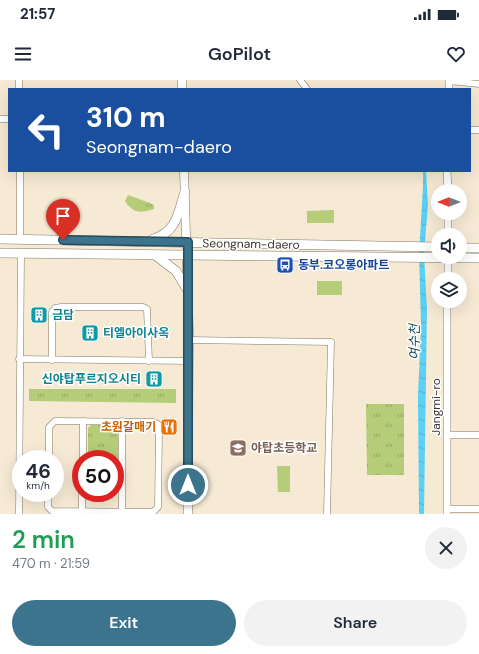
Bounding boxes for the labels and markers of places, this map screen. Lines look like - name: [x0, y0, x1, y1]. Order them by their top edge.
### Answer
- pin: [46, 199, 80, 240]
- bus stop icon: 동부.코오롱아파트: [275, 255, 295, 275]
- place label: 동부.코오롱아파트: [298, 257, 389, 273]
- building icon: 금담: [29, 305, 49, 325]
- place label: 금담: [52, 307, 74, 323]
- building icon: 티엘아이사옥: [80, 323, 100, 343]
- place label: 티엘아이사옥: [103, 325, 169, 341]
- building icon: 신야탑푸르지오시티: [144, 369, 164, 389]
- place label: 신야탑푸르지오시티: [42, 371, 141, 387]
- restaurant icon: 초원갈매기: [159, 417, 179, 437]
- place label: 초원갈매기: [101, 419, 156, 435]
- school or university icon: 야탑초등학교: [228, 438, 248, 458]
- place label: 야탑초등학교: [251, 440, 317, 456]

